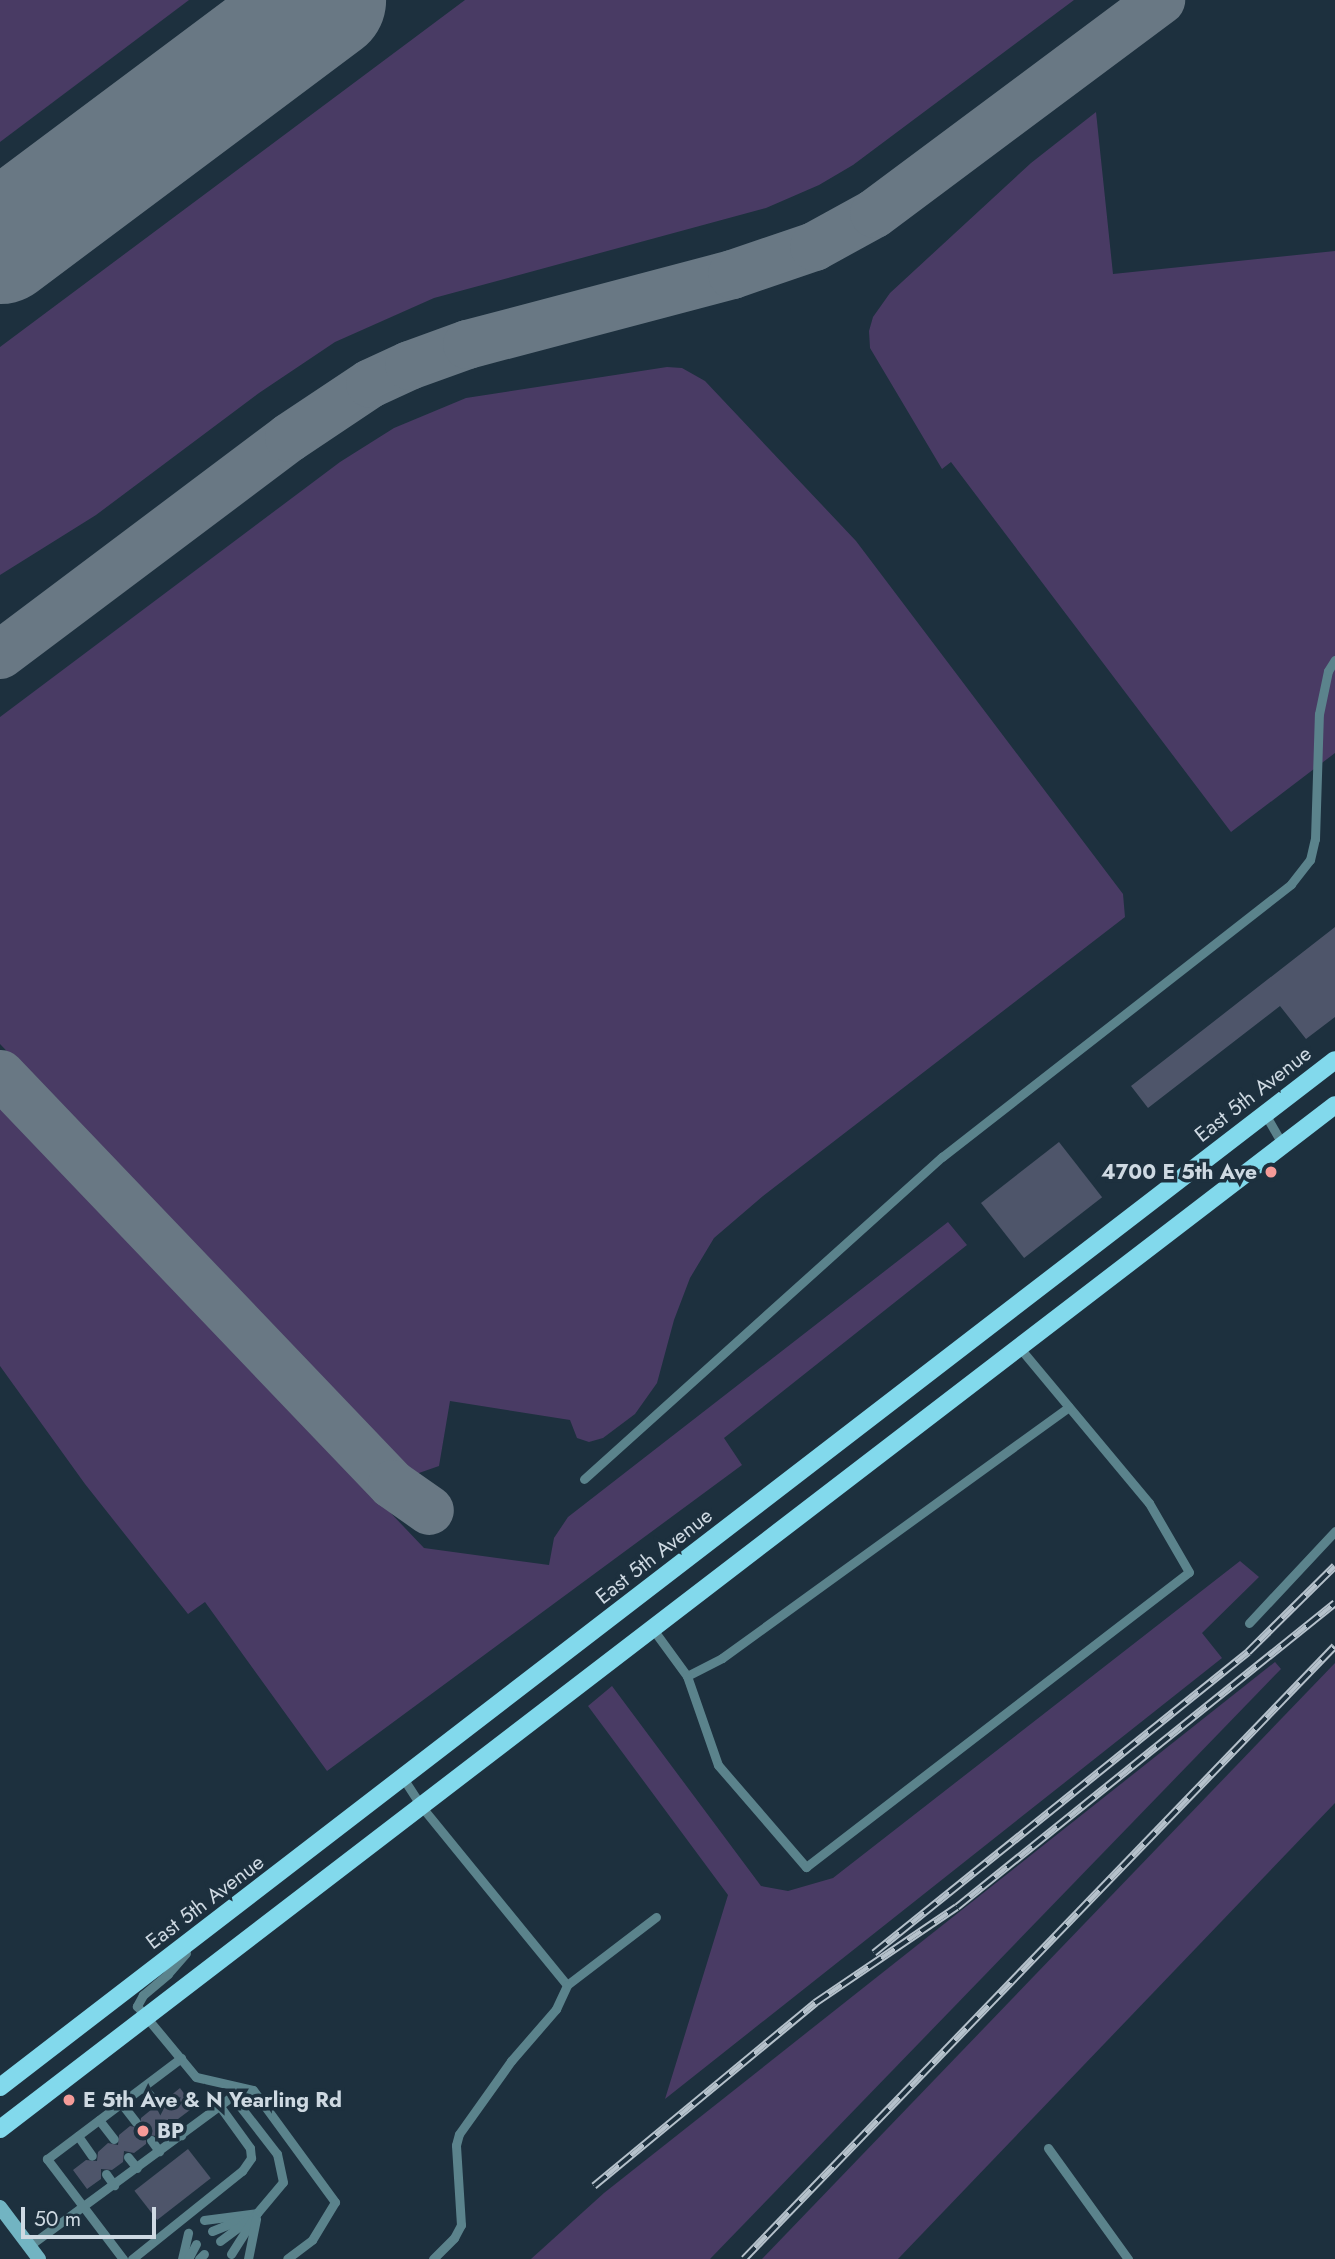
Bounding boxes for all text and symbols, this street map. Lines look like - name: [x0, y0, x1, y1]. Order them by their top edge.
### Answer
- street label: East 5th Avenue: [1190, 1041, 1316, 1147]
- place label: 4700 E 5th Ave: [1101, 1159, 1257, 1185]
- marker: 4700 E 5th Ave: [1263, 1164, 1279, 1180]
- street label: East 5th Avenue: [591, 1503, 717, 1609]
- street label: East 5th Avenue: [141, 1849, 269, 1955]
- place label: E 5th Ave & N Yearling Rd: [83, 2087, 342, 2113]
- marker: E 5th Ave & N Yearling Rd: [61, 2092, 77, 2108]
- place label: BP: [157, 2118, 184, 2144]
- marker: BP: [135, 2123, 151, 2139]
- scale bar: [24, 2192, 159, 2236]
- text: 50 m: [34, 2204, 81, 2234]

